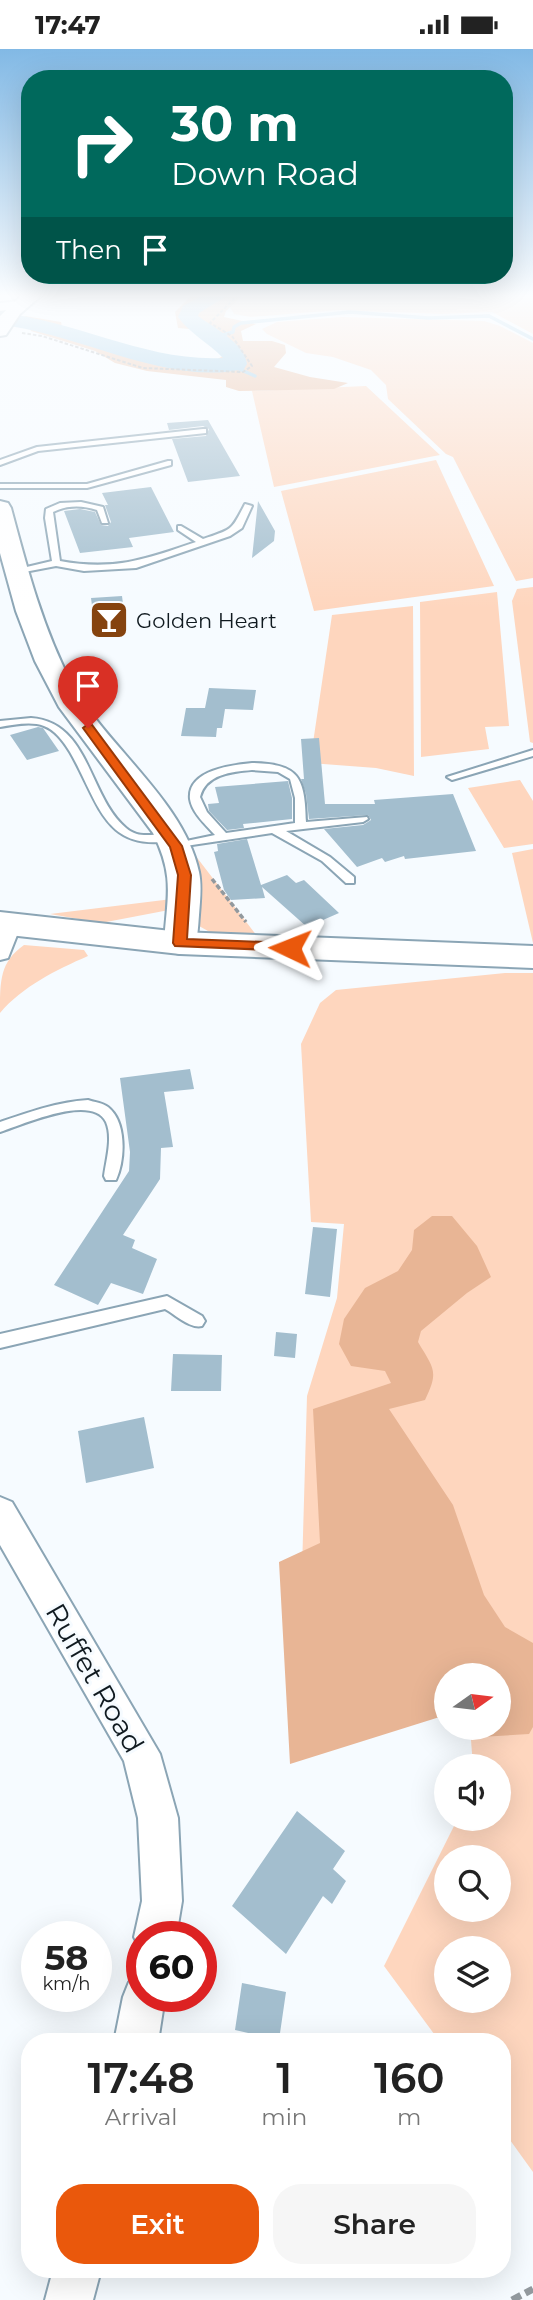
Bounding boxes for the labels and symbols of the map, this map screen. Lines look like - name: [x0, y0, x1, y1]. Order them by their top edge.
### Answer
- bar icon: Golden Heart: [88, 599, 130, 641]
- place label: Golden Heart: [136, 608, 277, 633]
- pin: [58, 656, 118, 728]
- position arrow: [253, 911, 327, 985]
- street label: Ruffet Road: [39, 1597, 151, 1759]
- north arrow: [434, 1663, 511, 1739]
- speed limit sign: 60: [126, 1921, 217, 2012]

